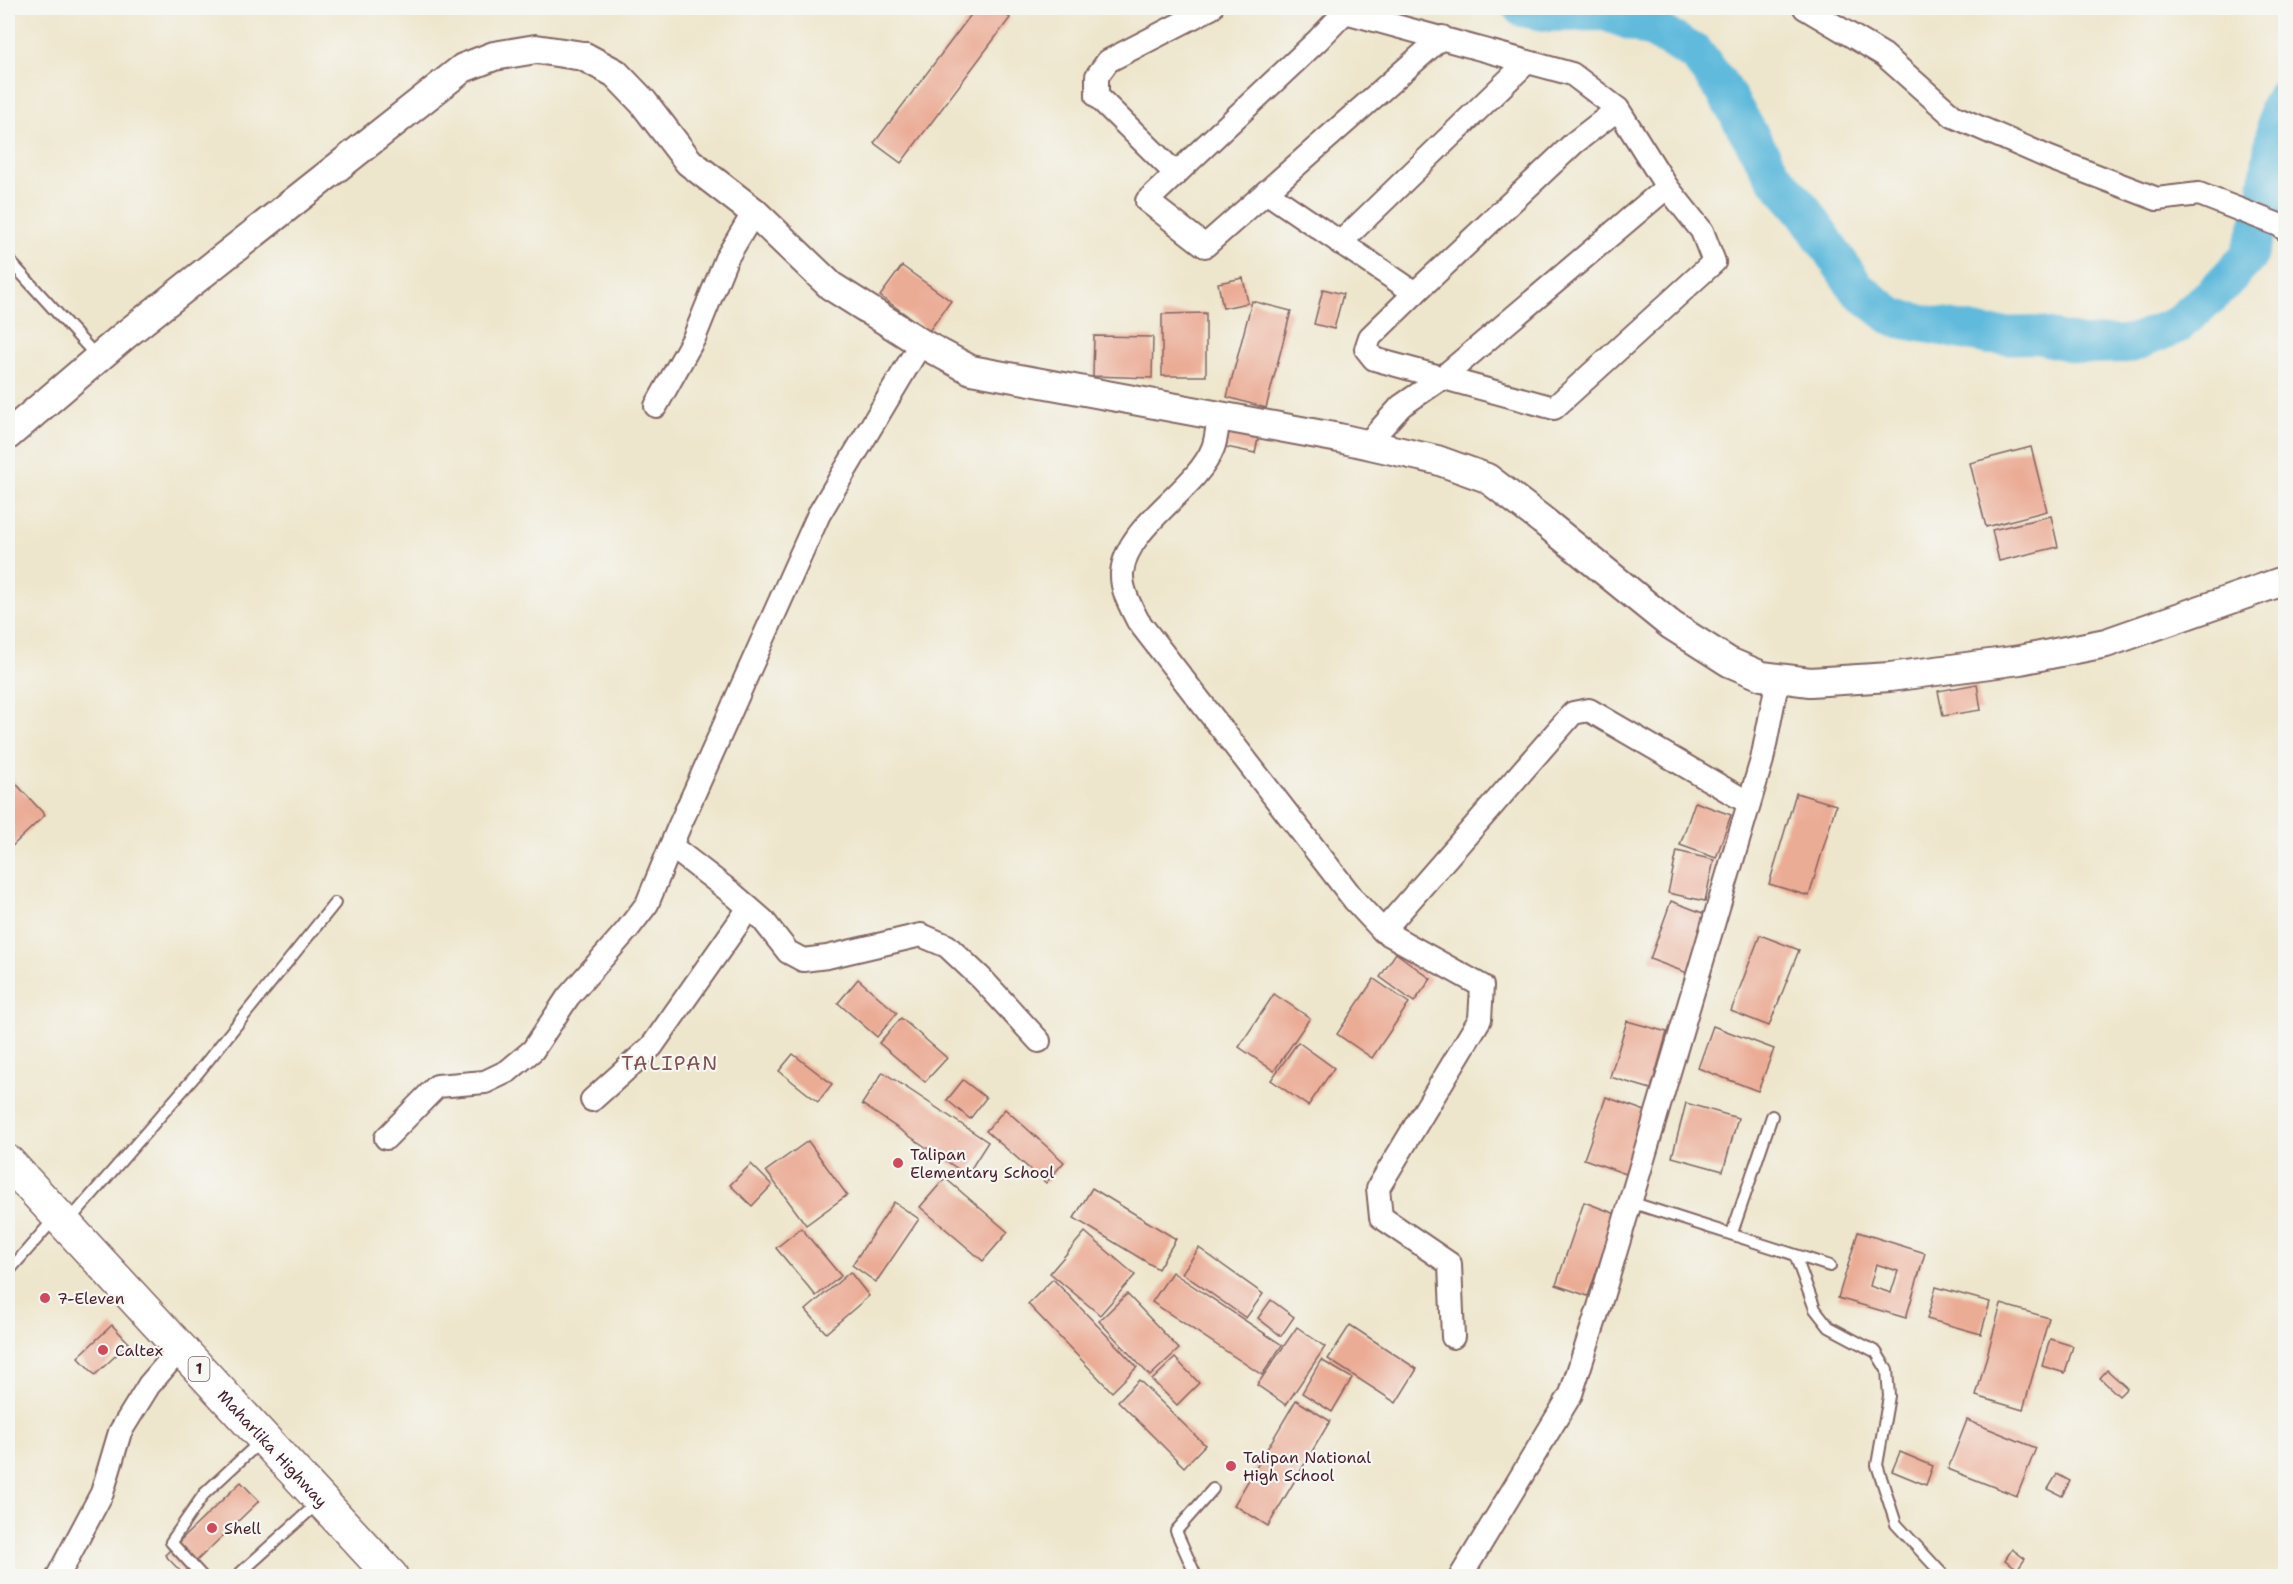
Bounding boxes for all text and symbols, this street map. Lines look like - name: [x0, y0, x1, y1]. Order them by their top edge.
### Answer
- district label: TALIPAN: [621, 1050, 719, 1076]
- place label: Talipan Elementary School: [910, 1144, 1054, 1183]
- marker: Talipan Elementary School: [891, 1156, 905, 1170]
- place label: 7-Eleven: [57, 1288, 125, 1309]
- marker: 7-Eleven: [38, 1291, 52, 1305]
- place label: Caltex: [115, 1340, 163, 1361]
- marker: Caltex: [96, 1343, 110, 1357]
- road number: 1: [188, 1357, 210, 1381]
- street label: Maharlika Highway: [213, 1385, 332, 1512]
- place label: Talipan National High School: [1243, 1447, 1371, 1486]
- marker: Talipan National High School: [1224, 1459, 1238, 1473]
- place label: Shell: [224, 1518, 261, 1539]
- marker: Shell: [205, 1521, 219, 1535]

